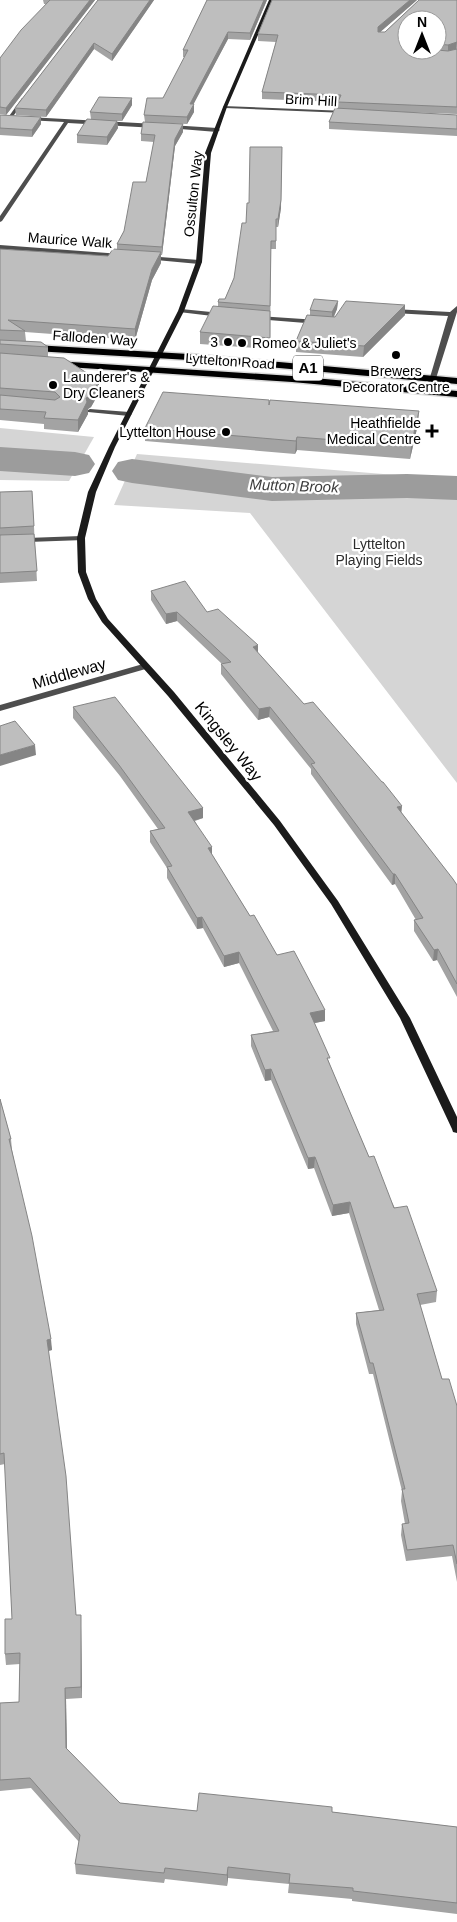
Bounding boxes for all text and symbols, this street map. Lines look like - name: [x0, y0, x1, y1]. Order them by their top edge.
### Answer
- north arrow: [397, 10, 447, 60]
- text: N: [417, 14, 427, 30]
- street label: Brim Hill: [285, 91, 337, 109]
- street label: Ossulton Way: [181, 150, 205, 238]
- street label: Maurice Walk: [27, 229, 114, 251]
- street label: Falloden Way: [52, 327, 138, 349]
- place label: 3: [210, 334, 218, 350]
- place label: Romeo & Juliet's: [252, 335, 357, 351]
- marker: 3: [222, 336, 234, 348]
- marker: Romeo & Juliet's: [236, 337, 248, 349]
- marker: Brewers Decorator Centre: [390, 349, 402, 361]
- street label: Lyttelton Road: [185, 350, 275, 372]
- road number: A1: [293, 356, 323, 380]
- place label: Brewers Decorator Centre: [342, 363, 450, 395]
- place label: Launderer's & Dry Cleaners: [63, 369, 150, 401]
- marker: Launderer's & Dry Cleaners: [47, 379, 59, 391]
- place label: Heathfielde Medical Centre: [327, 415, 421, 447]
- place label: Lyttelton House: [119, 424, 216, 440]
- marker: Heathfielde Medical Centre: [425, 424, 439, 438]
- marker: Lyttelton House: [220, 426, 232, 438]
- water label: Mutton Brook: [249, 475, 340, 496]
- park label: Lyttelton Playing Fields: [335, 536, 423, 568]
- street label: Middleway: [30, 655, 108, 692]
- street label: Kingsley Way: [192, 699, 266, 784]

